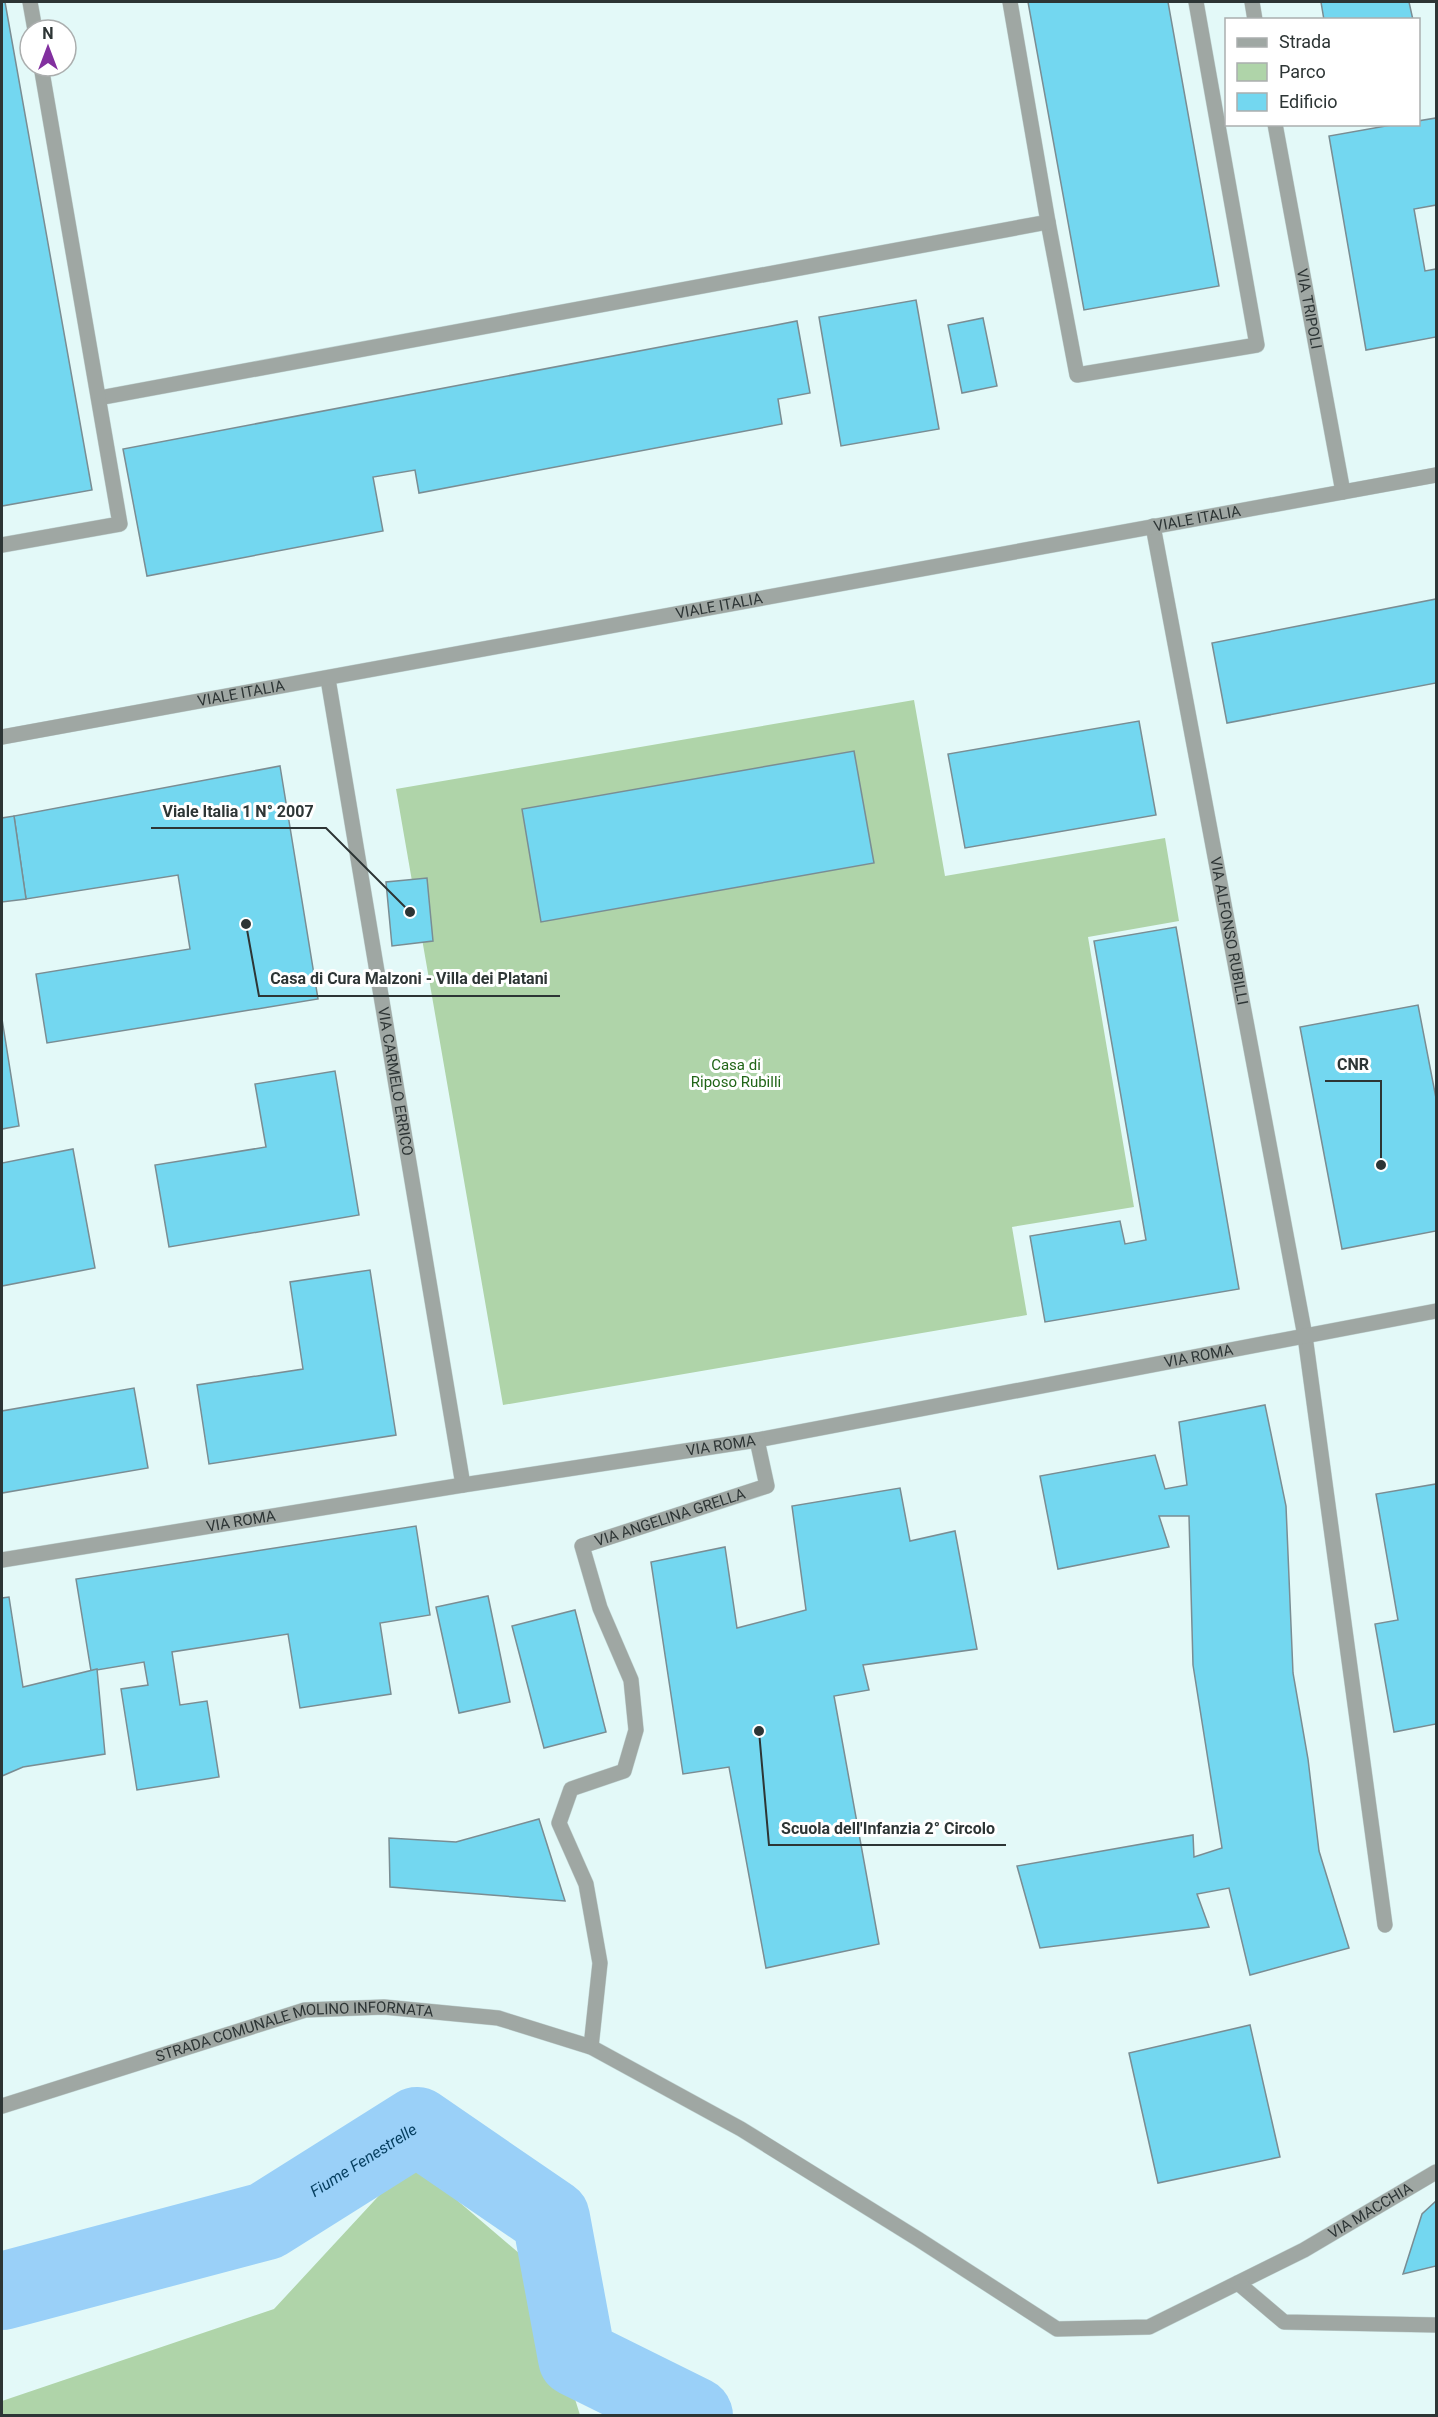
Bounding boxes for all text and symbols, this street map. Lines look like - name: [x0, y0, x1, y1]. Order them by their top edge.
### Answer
- north arrow: [18, 18, 78, 78]
- legend: [1225, 18, 1420, 126]
- text: N: [42, 24, 54, 43]
- text: Strada: [1279, 31, 1331, 52]
- text: Parco: [1279, 61, 1326, 82]
- text: Edificio: [1279, 91, 1338, 112]
- street label: VIA TRIPOLI: [1293, 267, 1325, 350]
- street label: VIALE ITALIA: [1152, 502, 1242, 535]
- street label: VIALE ITALIA: [674, 589, 764, 623]
- street label: VIALE ITALIA: [196, 677, 286, 710]
- callout: Viale Italia 1 N° 2007: [151, 794, 326, 828]
- text: Viale Italia 1 N° 2007: [162, 802, 314, 821]
- street label: VIA ALFONSO RUBILLI: [1206, 855, 1252, 1006]
- callout: Casa di Cura Malzoni - Villa dei Platani: [259, 962, 560, 996]
- text: Casa di Cura Malzoni - Villa dei Platani: [270, 969, 548, 988]
- street label: VIA CARMELO ERRICO: [374, 1006, 417, 1157]
- callout: CNR: [1325, 1047, 1381, 1081]
- text: CNR: [1337, 1055, 1369, 1074]
- park label: Casa di Riposo Rubilli: [691, 1056, 781, 1091]
- street label: VIA ROMA: [1163, 1341, 1235, 1371]
- street label: VIA ROMA: [685, 1431, 757, 1460]
- street label: VIA ANGELINA GRELLA: [593, 1485, 748, 1550]
- street label: VIA ROMA: [205, 1507, 277, 1536]
- callout: Scuola dell'Infanzia 2° Circolo: [769, 1811, 1006, 1845]
- text: Scuola dell'Infanzia 2° Circolo: [781, 1819, 995, 1838]
- street label: STRADA COMUNALE MOLINO INFORNATA: [153, 1998, 434, 2066]
- water label: Fiume Fenestrelle: [307, 2120, 420, 2201]
- street label: VIA MACCHIA: [1325, 2179, 1416, 2243]

